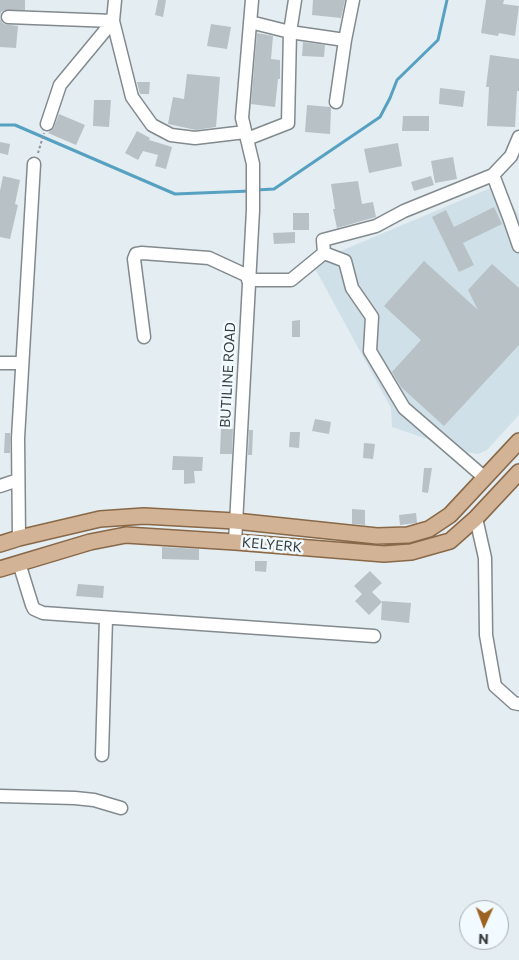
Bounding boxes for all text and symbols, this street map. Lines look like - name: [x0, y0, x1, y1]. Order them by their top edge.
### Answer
- street label: BUTILINE ROAD: [217, 322, 239, 428]
- street label: KELYERK: [241, 534, 303, 556]
- north arrow: [459, 900, 509, 950]
- text: N: [478, 931, 489, 948]

